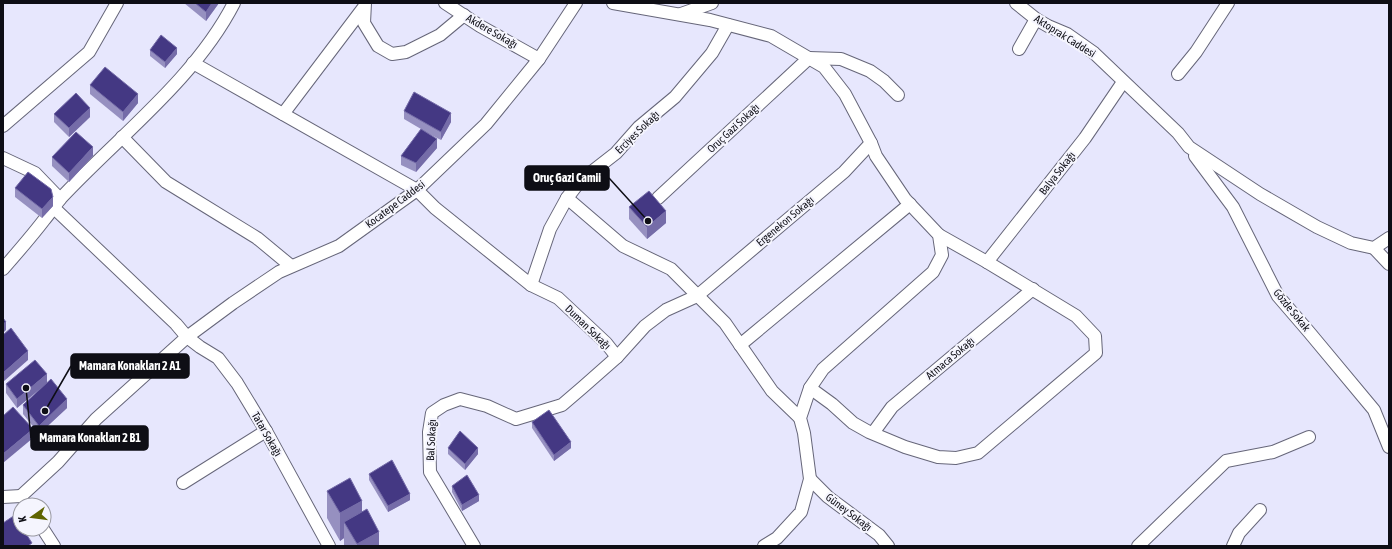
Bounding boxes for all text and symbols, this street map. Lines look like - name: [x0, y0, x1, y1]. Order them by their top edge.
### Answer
- street label: Akdere Sokağı: [464, 12, 520, 50]
- street label: Aktoprak Caddesi: [1032, 12, 1098, 60]
- street label: Oruç Gazi Sokağı: [705, 101, 761, 155]
- street label: Erciyes Sokağı: [613, 108, 661, 156]
- street label: Balya Sokağı: [1037, 149, 1077, 197]
- callout: Oruç Gazi Camii: [525, 166, 609, 190]
- text: Oruç Gazi Camii: [533, 171, 601, 185]
- street label: Kocatepe Caddesi: [363, 178, 427, 230]
- street label: Ergenekon Sokağı: [754, 194, 816, 248]
- street label: Gözde Sokak: [1271, 286, 1313, 334]
- street label: Duman Sokağı: [563, 302, 613, 352]
- street label: Atmaca Sokağı: [923, 334, 977, 382]
- callout: Mamara Konakları 2 A1: [71, 354, 189, 378]
- text: Mamara Konakları 2 A1: [79, 359, 181, 373]
- street label: Tatar Sokağı: [249, 410, 285, 458]
- street label: Bal Sokağı: [424, 419, 438, 461]
- callout: Mamara Konakları 2 B1: [31, 426, 148, 450]
- text: Mamara Konakları 2 B1: [39, 431, 141, 445]
- street label: Güney Sokağı: [824, 491, 874, 533]
- north arrow: [12, 497, 52, 537]
- text: K: [16, 515, 29, 523]

